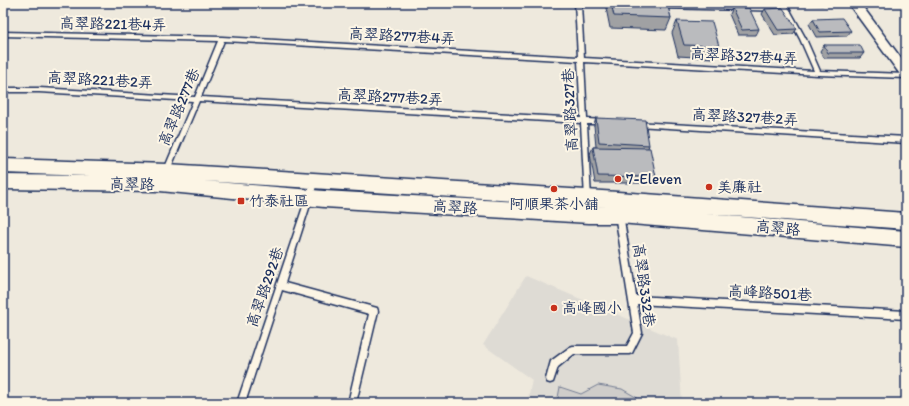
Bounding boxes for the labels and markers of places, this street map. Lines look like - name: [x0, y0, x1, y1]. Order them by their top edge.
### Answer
- place label: 7-Eleven: [626, 170, 682, 188]
- marker: 7-Eleven: [613, 174, 623, 184]
- place label: 美廉社: [717, 178, 762, 196]
- marker: 美廉社: [704, 182, 714, 192]
- marker: 阿順果茶小舖: [549, 184, 559, 194]
- place label: 竹泰社區: [249, 192, 309, 210]
- place label: 阿順果茶小舖: [509, 195, 599, 213]
- marker: 竹泰社區: [236, 196, 246, 206]
- place label: 高峰國小: [562, 299, 622, 317]
- marker: 高峰國小: [549, 303, 559, 313]

